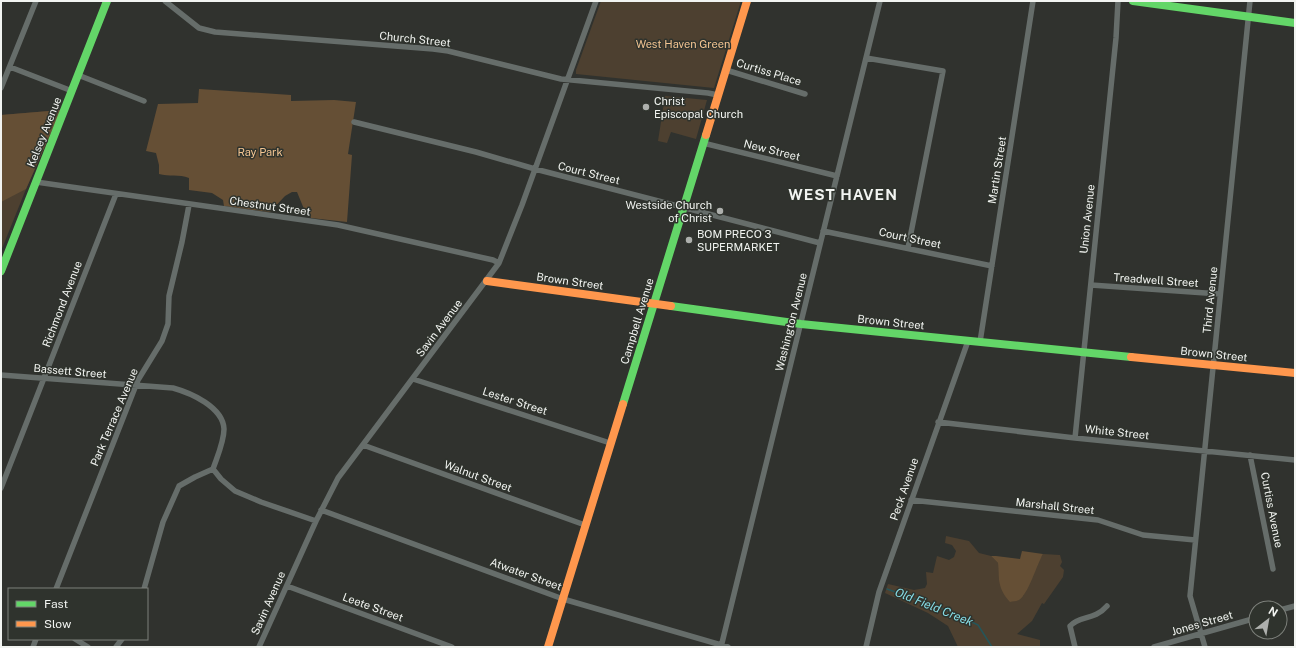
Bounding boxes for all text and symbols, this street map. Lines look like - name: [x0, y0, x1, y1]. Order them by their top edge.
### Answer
- street label: Church Street: [379, 29, 451, 49]
- park label: West Haven Green: [636, 38, 730, 50]
- street label: Curtiss Place: [735, 56, 803, 88]
- street label: Kelsey Avenue: [24, 95, 64, 169]
- place label: Christ Episcopal Church: [654, 95, 743, 120]
- marker: Christ Episcopal Church: [641, 102, 651, 112]
- street label: Martin Street: [986, 135, 1008, 205]
- street label: New Street: [743, 137, 801, 163]
- park label: Ray Park: [237, 146, 283, 158]
- street label: Court Street: [557, 160, 621, 186]
- street label: Union Avenue: [1077, 184, 1097, 254]
- district label: WEST HAVEN: [788, 186, 898, 203]
- street label: Chestnut Street: [229, 194, 311, 218]
- place label: Westside Church of Christ: [626, 199, 712, 224]
- marker: Westside Church of Christ: [715, 206, 725, 216]
- street label: Court Street: [878, 226, 942, 250]
- place label: BOM PRECO 3 SUPERMARKET: [697, 228, 780, 253]
- marker: BOM PRECO 3 SUPERMARKET: [684, 235, 694, 245]
- street label: Richmond Avenue: [40, 259, 84, 349]
- street label: Third Avenue: [1201, 266, 1219, 334]
- street label: Brown Street: [536, 270, 604, 292]
- street label: Washington Avenue: [773, 271, 809, 373]
- street label: Treadwell Street: [1113, 271, 1199, 289]
- street label: Campbell Avenue: [618, 276, 656, 366]
- street label: Savin Avenue: [414, 297, 464, 359]
- street label: Brown Street: [857, 313, 925, 331]
- street label: Brown Street: [1180, 345, 1248, 363]
- street label: Bassett Street: [33, 362, 107, 380]
- street label: Park Terrace Avenue: [88, 366, 140, 468]
- street label: Lester Street: [481, 385, 549, 417]
- street label: White Street: [1084, 423, 1150, 441]
- street label: Peck Avenue: [888, 456, 920, 522]
- street label: Walnut Street: [443, 458, 513, 494]
- street label: Curtiss Avenue: [1259, 471, 1285, 549]
- street label: Marshall Street: [1015, 496, 1095, 516]
- street label: Atwater Street: [489, 555, 563, 593]
- street label: Savin Avenue: [249, 569, 287, 637]
- water label: Old Field Creek: [893, 585, 976, 629]
- legend: [8, 588, 148, 640]
- street label: Leete Street: [341, 591, 405, 623]
- text: Fast: [44, 597, 69, 611]
- north arrow: [1248, 600, 1288, 640]
- text: N: [1266, 604, 1280, 619]
- street label: Jones Street: [1170, 608, 1234, 638]
- text: Slow: [44, 617, 72, 631]

